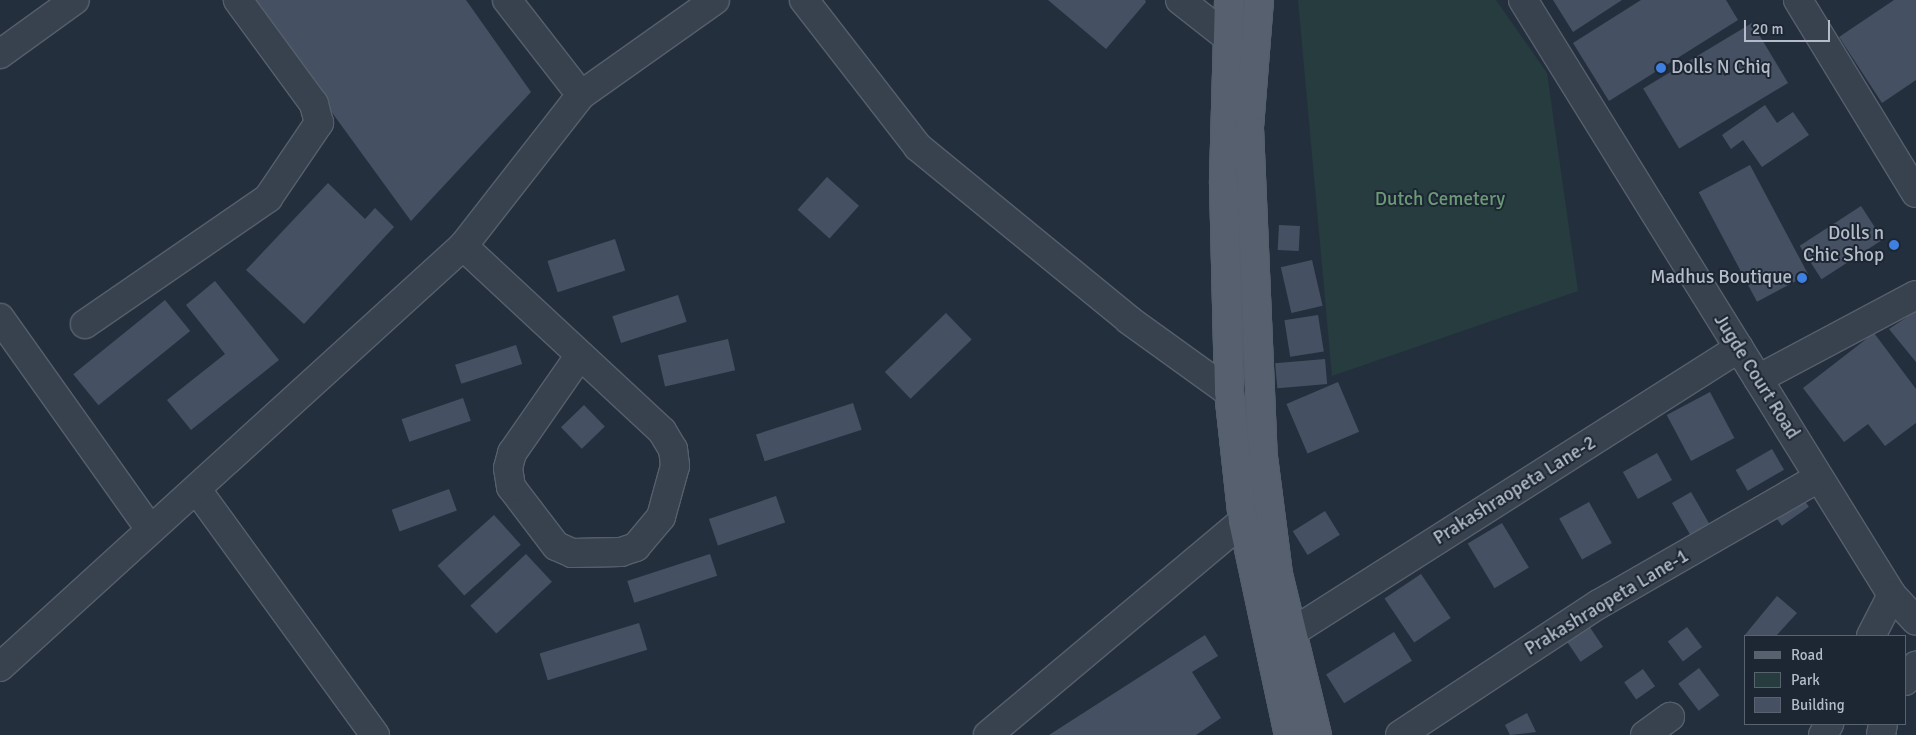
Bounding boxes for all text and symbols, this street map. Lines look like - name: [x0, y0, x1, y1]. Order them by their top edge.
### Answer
- scale bar: [1746, 10, 1832, 42]
- text: 20 m: [1752, 20, 1783, 38]
- place label: Dolls N Chiq: [1671, 57, 1771, 79]
- marker: Dolls N Chiq: [1655, 62, 1667, 74]
- park label: Dutch Cemetery: [1375, 189, 1505, 211]
- place label: Dolls n Chic Shop: [1803, 223, 1884, 267]
- marker: Dolls n Chic Shop: [1888, 239, 1900, 251]
- place label: Madhus Boutique: [1650, 267, 1792, 289]
- marker: Madhus Boutique: [1796, 272, 1808, 284]
- street label: Jugde Court Road: [1708, 310, 1804, 444]
- street label: Prakashraopeta Lane-2: [1430, 432, 1600, 550]
- street label: Prakashraopeta Lane-1: [1521, 545, 1693, 661]
- legend: [1744, 635, 1906, 725]
- text: Road: [1791, 646, 1823, 664]
- text: Park: [1791, 671, 1820, 689]
- text: Building: [1791, 696, 1845, 714]

